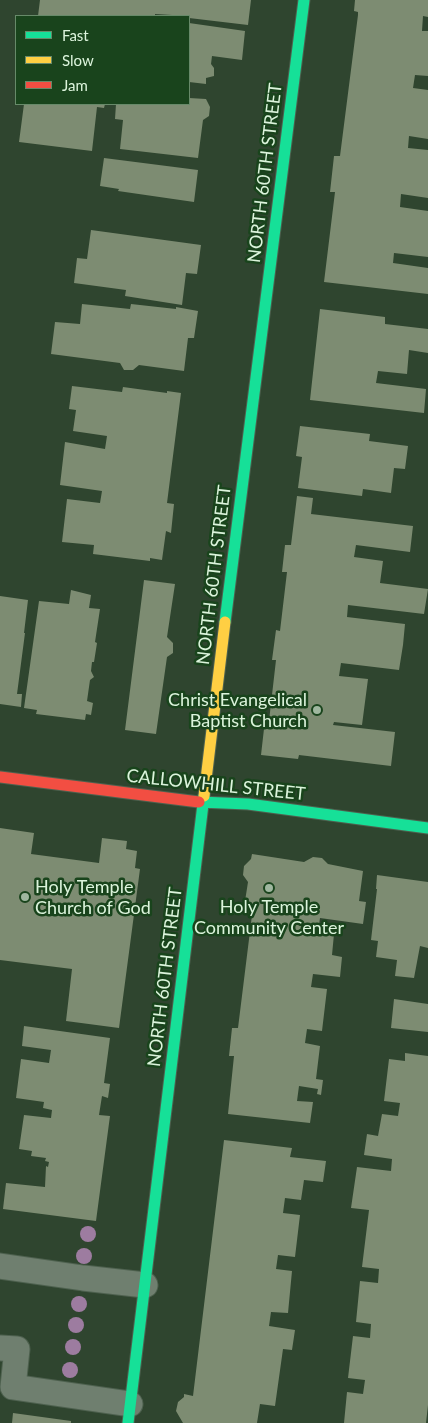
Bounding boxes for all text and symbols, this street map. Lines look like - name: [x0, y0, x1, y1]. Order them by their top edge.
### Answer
- legend: [15, 15, 190, 105]
- text: Fast: [62, 26, 89, 44]
- text: Slow: [62, 51, 94, 69]
- text: Jam: [62, 76, 88, 94]
- street label: NORTH 60TH STREET: [243, 82, 287, 264]
- street label: NORTH 60TH STREET: [192, 484, 236, 666]
- place label: Christ Evangelical Baptist Church: [168, 689, 307, 732]
- marker: Christ Evangelical Baptist Church: [311, 704, 323, 716]
- street label: CALLOWHILL STREET: [125, 765, 307, 805]
- place label: Holy Temple Church of God: [35, 876, 151, 919]
- marker: Holy Temple Community Center: [263, 882, 275, 894]
- street label: NORTH 60TH STREET: [143, 886, 187, 1068]
- marker: Holy Temple Church of God: [19, 891, 31, 903]
- place label: Holy Temple Community Center: [194, 896, 344, 939]

